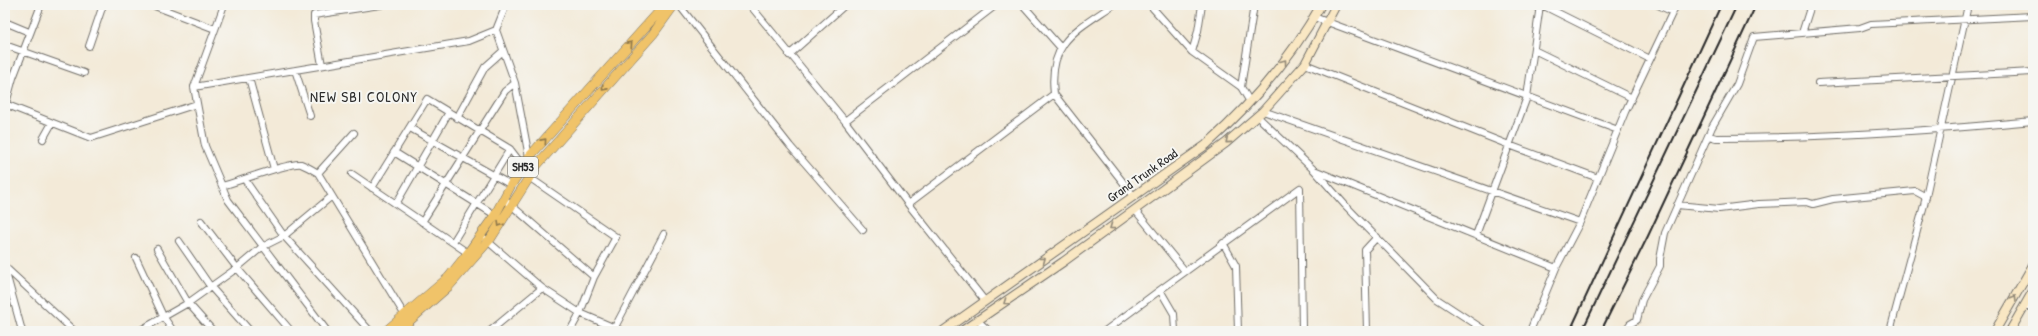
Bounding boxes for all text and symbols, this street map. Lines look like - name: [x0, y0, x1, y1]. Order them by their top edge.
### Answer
- one-way arrow: [626, 41, 633, 49]
- one-way arrow: [1279, 59, 1286, 66]
- one-way arrow: [602, 83, 609, 91]
- district label: NEW SBI COLONY: [310, 86, 418, 107]
- one-way arrow: [1226, 137, 1233, 144]
- one-way arrow: [539, 138, 546, 146]
- street label: Grand Trunk Road: [1103, 144, 1181, 206]
- road number: SH53: [508, 157, 538, 177]
- one-way arrow: [497, 220, 504, 227]
- one-way arrow: [1110, 222, 1117, 229]
- one-way arrow: [1039, 257, 1046, 265]
- one-way arrow: [2010, 295, 2017, 302]
- one-way arrow: [1003, 297, 1010, 305]

